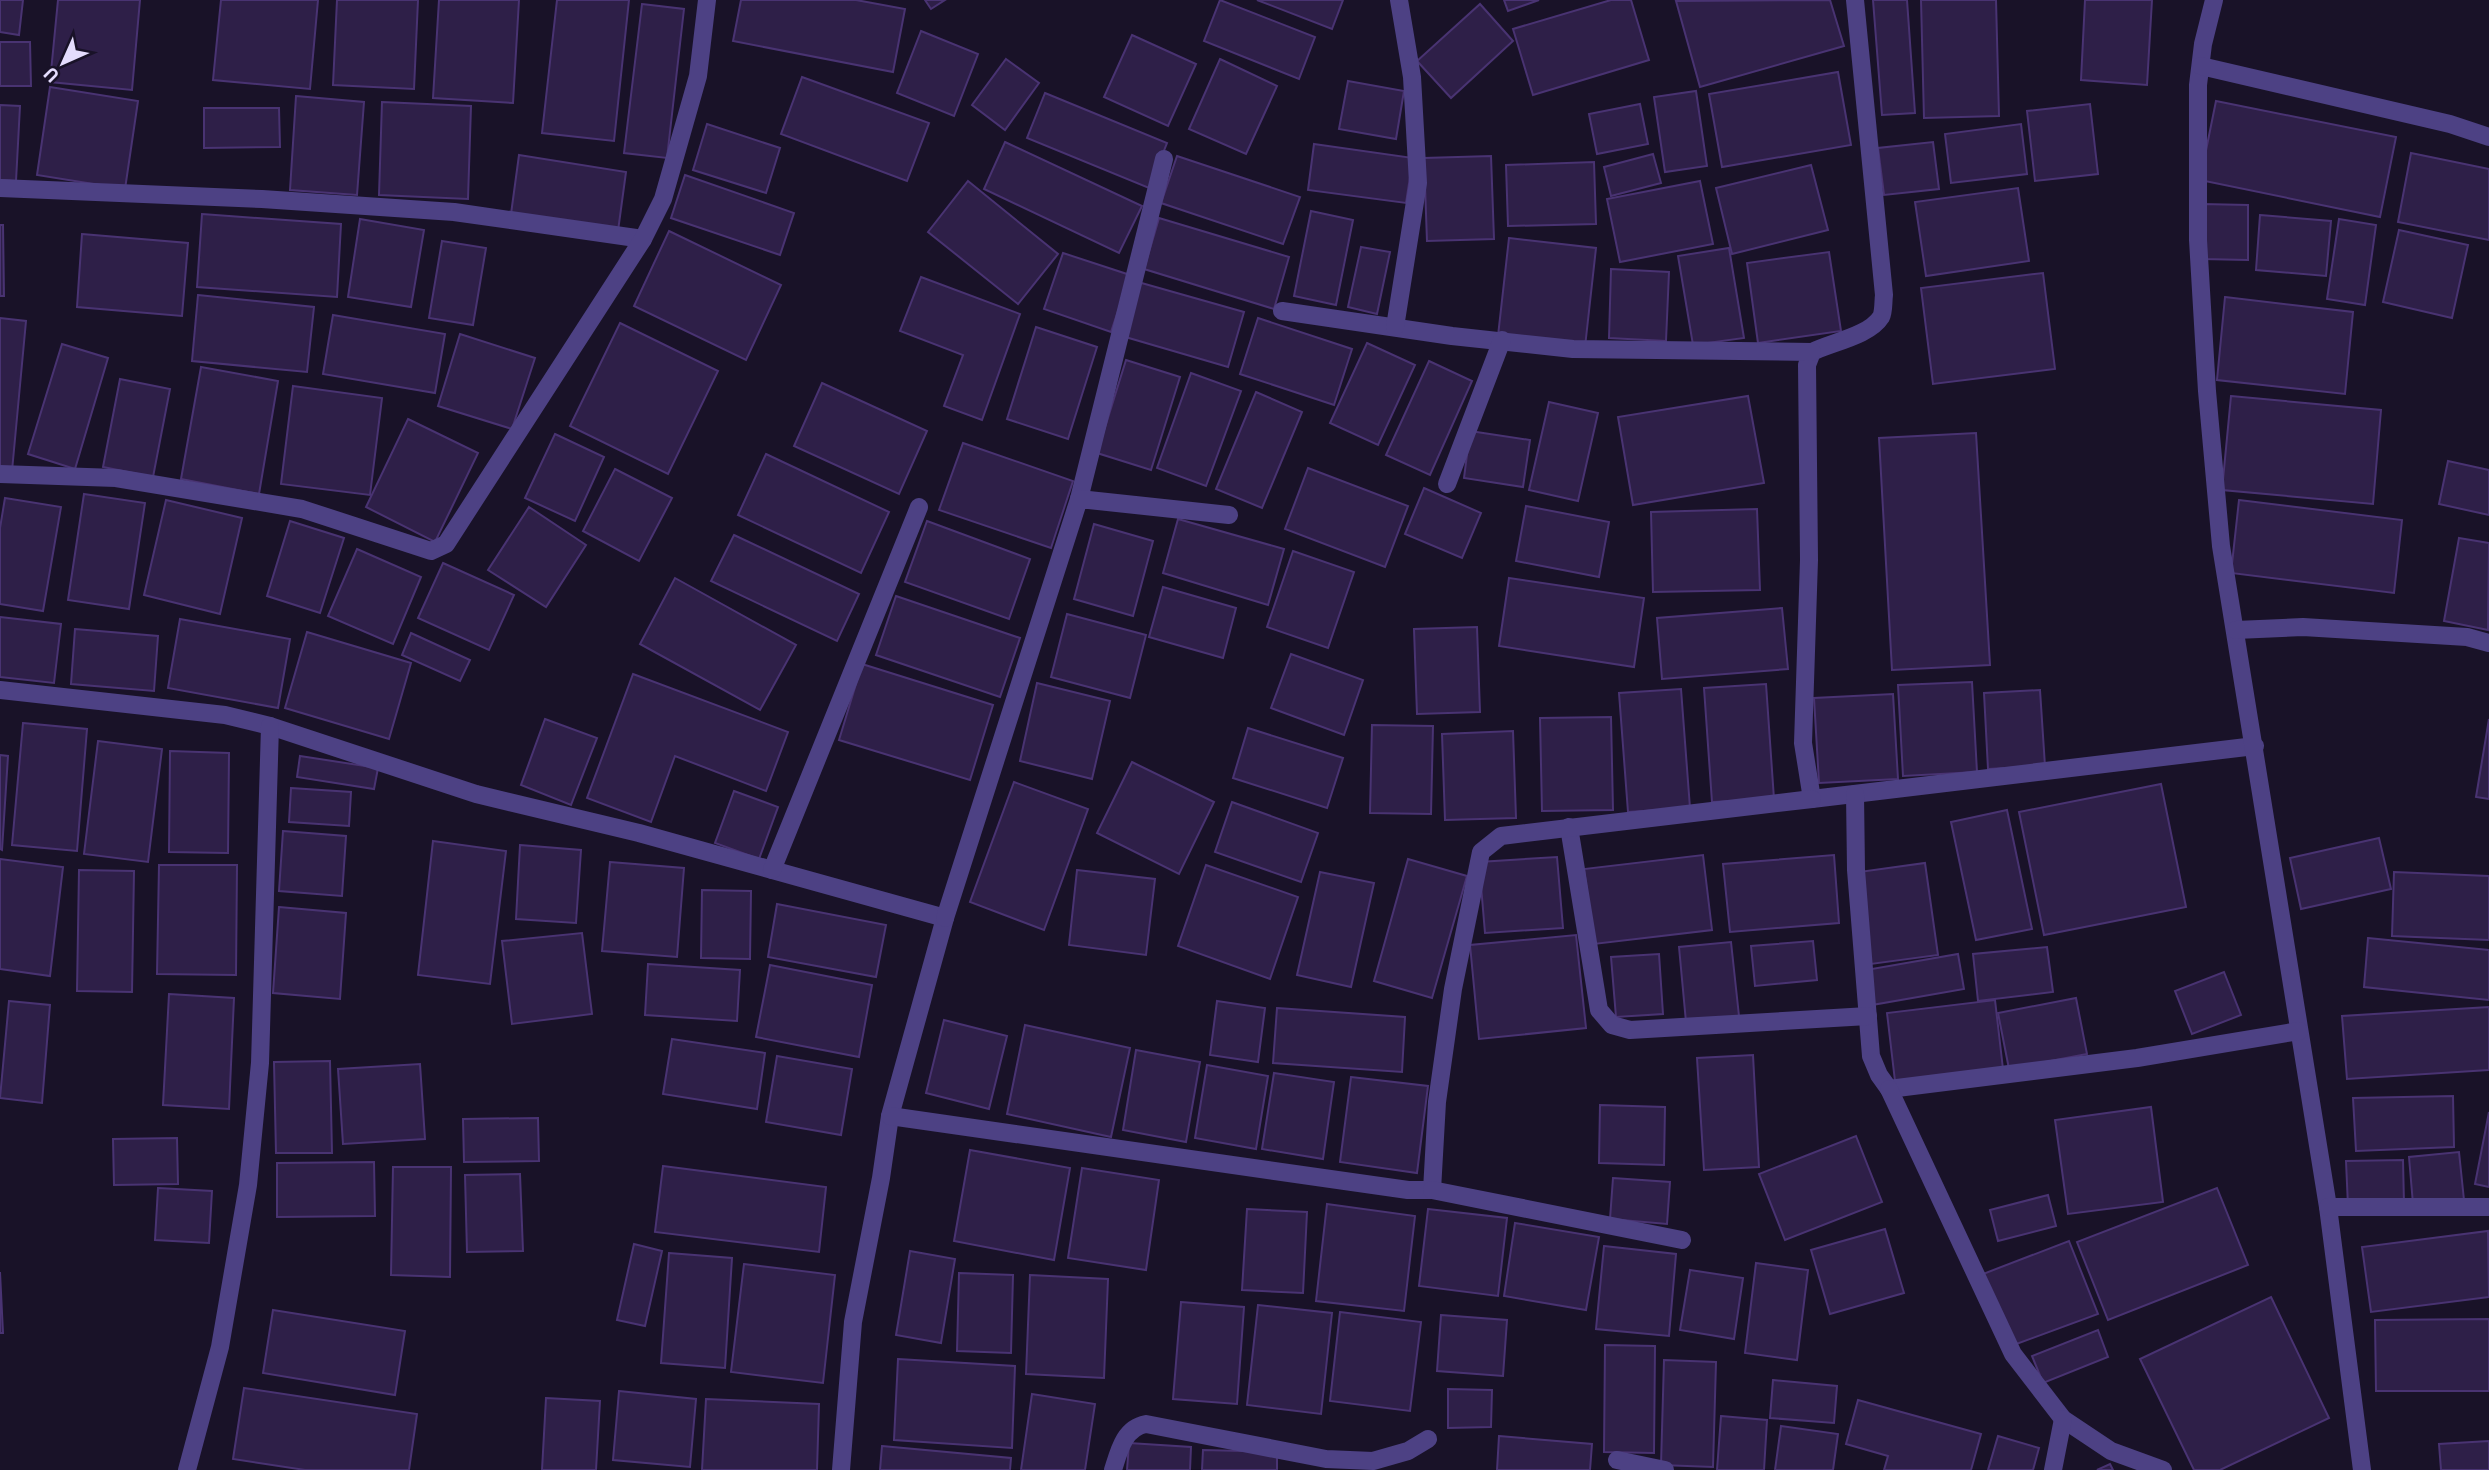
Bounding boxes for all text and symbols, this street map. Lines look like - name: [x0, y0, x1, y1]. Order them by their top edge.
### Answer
- north arrow: [28, 28, 98, 98]
- text: U: [38, 63, 63, 88]

